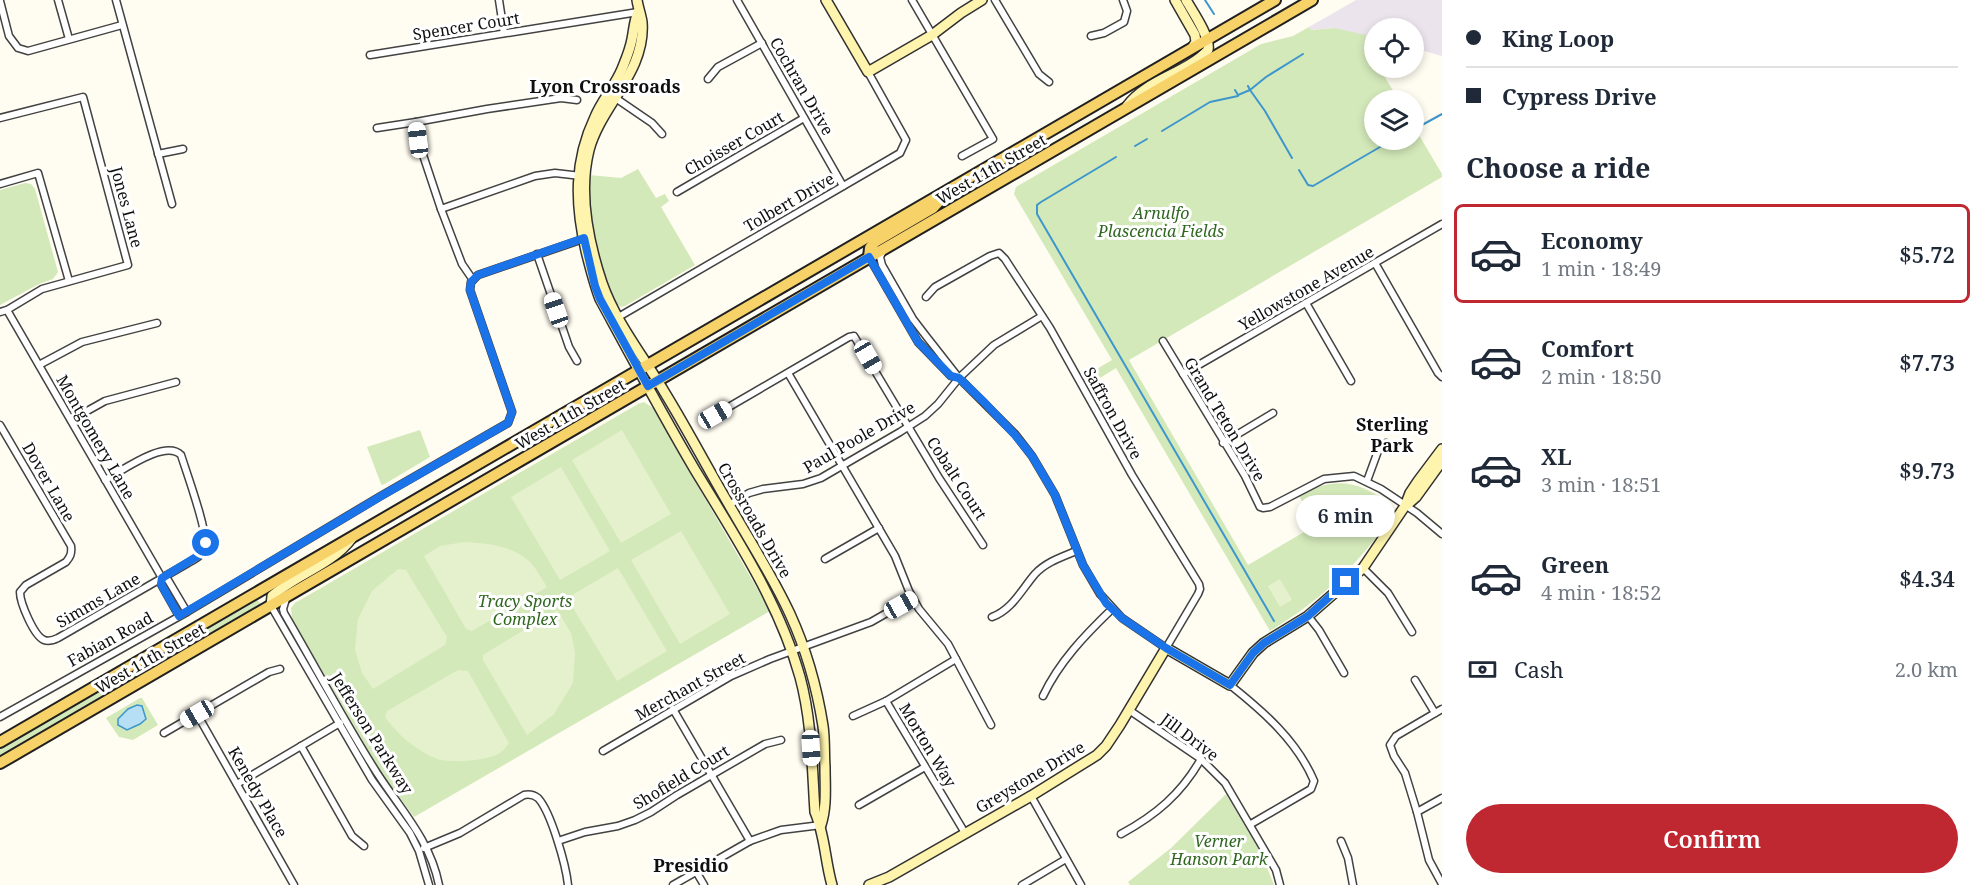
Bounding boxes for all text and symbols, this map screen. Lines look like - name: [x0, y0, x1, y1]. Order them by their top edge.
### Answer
- street label: Spencer Court: [411, 7, 521, 45]
- map controls: [1364, 18, 1424, 150]
- button: locate: [1364, 18, 1424, 78]
- text: King Loop: [1502, 23, 1614, 53]
- street label: Cochran Drive: [765, 33, 839, 139]
- district label: Lyon Crossroads: [530, 74, 681, 98]
- text: Cypress Drive: [1502, 81, 1657, 111]
- button: layers: [1364, 90, 1424, 150]
- street label: Choisser Court: [680, 105, 788, 180]
- car: [407, 121, 429, 159]
- street label: West 11th Street: [932, 128, 1050, 209]
- text: Choose a ride: [1466, 149, 1651, 186]
- street label: Jones Lane: [105, 163, 148, 250]
- street label: Tolbert Drive: [740, 167, 838, 237]
- park label: Arnulfo Plascencia Fields: [1097, 202, 1224, 242]
- text: Economy: [1541, 225, 1643, 255]
- icon: car: [1469, 227, 1523, 281]
- text: $5.72: [1899, 239, 1955, 269]
- street label: Yellowstone Avenue: [1234, 240, 1378, 336]
- text: 1 min · 18:49: [1541, 255, 1661, 282]
- car: [542, 290, 570, 330]
- text: Comfort: [1541, 333, 1634, 363]
- icon: car: [1469, 335, 1523, 389]
- car: [851, 337, 885, 377]
- text: $7.73: [1899, 347, 1955, 377]
- street label: Grand Teton Drive: [1179, 353, 1271, 485]
- street label: Saffron Drive: [1079, 363, 1147, 463]
- text: 2 min · 18:50: [1541, 363, 1661, 390]
- street label: Montgomery Lane: [51, 371, 141, 503]
- street label: West 11th Street: [511, 373, 629, 454]
- street label: Paul Poole Drive: [799, 396, 919, 478]
- car: [695, 398, 735, 432]
- district label: Sterling Park: [1356, 412, 1429, 457]
- street label: Cobalt Court: [922, 432, 992, 524]
- street label: Dover Lane: [17, 438, 81, 526]
- text: XL: [1541, 441, 1572, 471]
- icon: car: [1469, 443, 1523, 497]
- text: $9.73: [1899, 455, 1955, 485]
- street label: Crossroads Drive: [713, 458, 797, 582]
- text: 3 min · 18:51: [1541, 471, 1661, 498]
- callout: 6 min: [1296, 495, 1396, 537]
- text: 6 min: [1318, 502, 1373, 529]
- route start: [192, 529, 219, 556]
- text: Green: [1541, 549, 1609, 579]
- icon: car: [1469, 551, 1523, 605]
- text: $4.34: [1899, 563, 1955, 593]
- street label: Simms Lane: [52, 567, 144, 633]
- route end: [1332, 568, 1359, 595]
- text: 4 min · 18:52: [1541, 579, 1661, 606]
- car: [881, 588, 921, 622]
- park label: Tracy Sports Complex: [478, 590, 572, 630]
- street label: Fabian Road: [63, 606, 157, 672]
- street label: West 11th Street: [91, 617, 209, 698]
- street label: Merchant Street: [631, 646, 749, 725]
- icon: cash: [1466, 653, 1499, 686]
- text: Cash: [1514, 654, 1564, 684]
- text: 2.0 km: [1895, 656, 1958, 683]
- street label: Jefferson Parkway: [325, 667, 419, 799]
- car: [177, 697, 217, 731]
- street label: Morton Way: [894, 699, 962, 792]
- street label: Jill Drive: [1156, 707, 1223, 766]
- car: [801, 730, 821, 766]
- street label: Greystone Drive: [971, 736, 1089, 818]
- street label: Shofield Court: [629, 739, 734, 814]
- street label: Kenedy Place: [223, 743, 293, 841]
- button: Confirm: [1466, 804, 1958, 873]
- park label: Verner Hanson Park: [1169, 830, 1269, 870]
- district label: Presidio: [653, 853, 729, 877]

